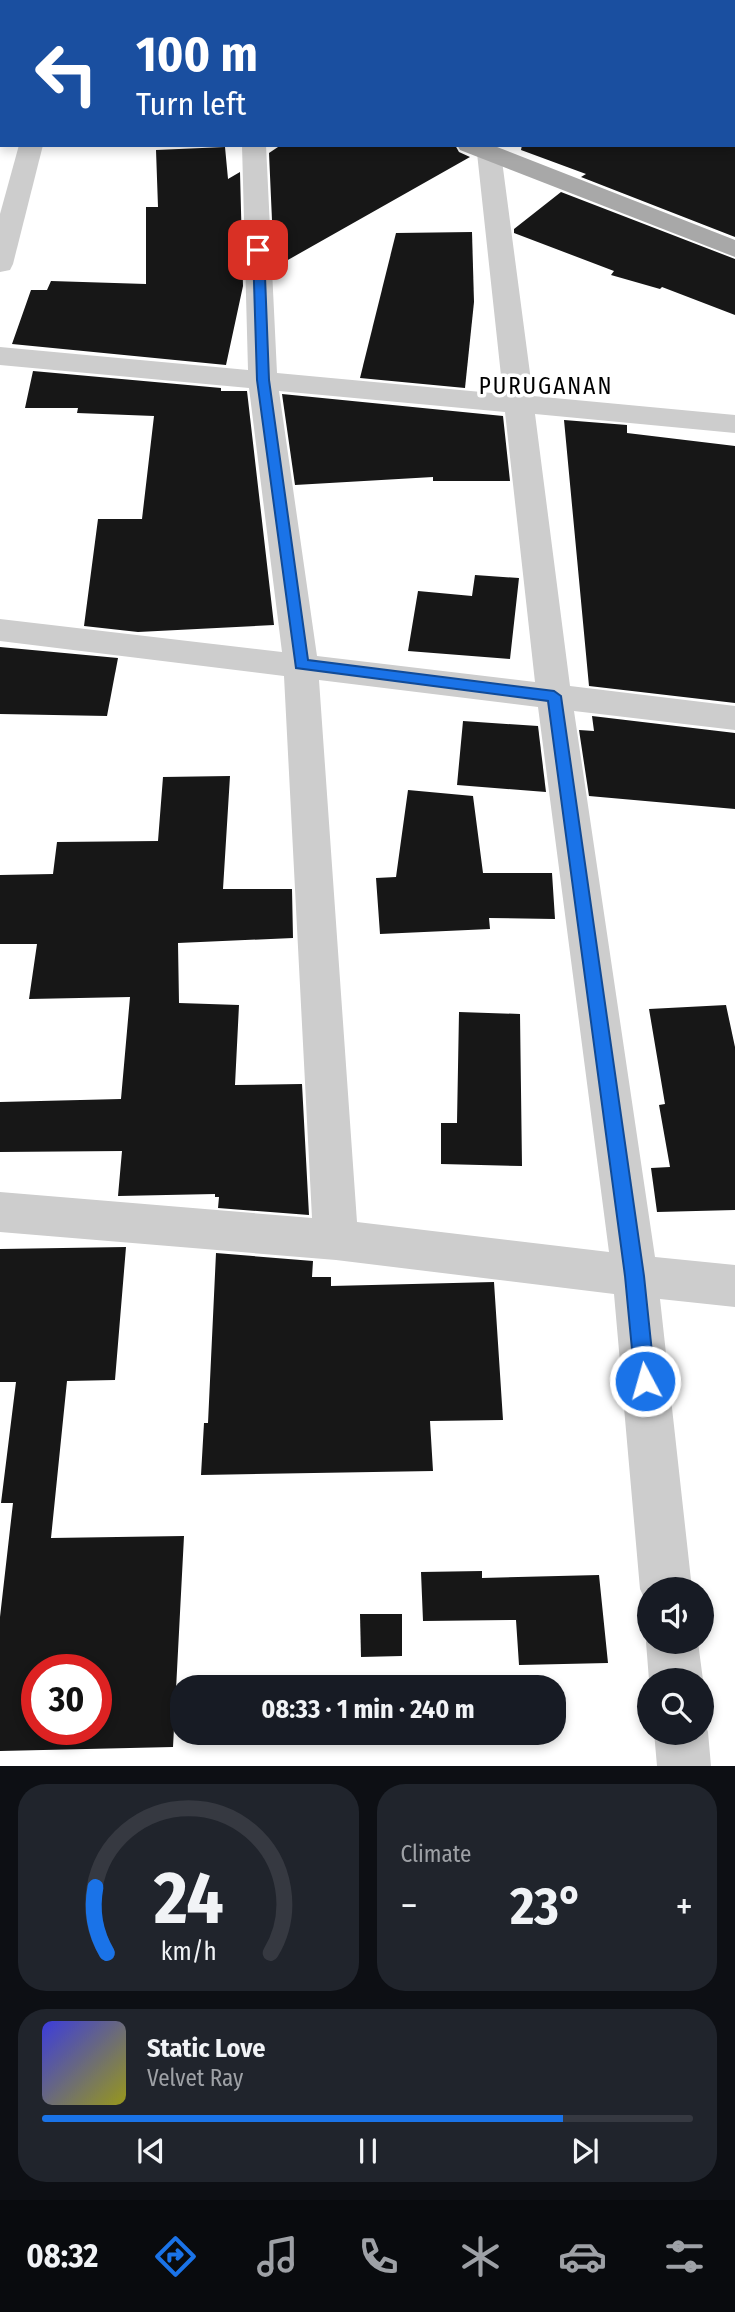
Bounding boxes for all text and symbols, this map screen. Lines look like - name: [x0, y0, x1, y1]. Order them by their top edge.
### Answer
- text: 100 m: [136, 25, 258, 84]
- icon: left: [21, 28, 112, 119]
- text: Turn left: [136, 85, 246, 123]
- pin: [228, 220, 288, 280]
- icon: arrive: [239, 231, 277, 269]
- district label: PURUGANAN: [479, 372, 613, 400]
- position arrow: [608, 1344, 682, 1418]
- map controls: [637, 1577, 714, 1745]
- button: sound: [637, 1577, 714, 1654]
- speed limit sign: 30: [21, 1654, 112, 1745]
- button: search: [637, 1668, 714, 1745]
- text: 08:33 · 1 min · 240 m: [261, 1694, 475, 1725]
- text: Climate: [401, 1840, 471, 1868]
- text: 24: [152, 1856, 223, 1943]
- text: 23°: [510, 1875, 583, 1938]
- text: −: [401, 1883, 418, 1929]
- text: +: [676, 1883, 693, 1929]
- text: km/h: [160, 1937, 216, 1967]
- text: Static Love: [147, 2033, 265, 2064]
- text: Velvet Ray: [147, 2064, 243, 2092]
- icon: previous: [132, 2132, 170, 2170]
- icon: pause: [349, 2132, 387, 2170]
- icon: next: [566, 2132, 604, 2170]
- icon: directions: [151, 2232, 200, 2281]
- icon: music: [253, 2232, 302, 2281]
- icon: phone: [354, 2232, 403, 2281]
- icon: climate: [456, 2232, 505, 2281]
- icon: car: [558, 2232, 607, 2281]
- icon: filters: [660, 2232, 709, 2281]
- text: 08:32: [26, 2237, 98, 2275]

